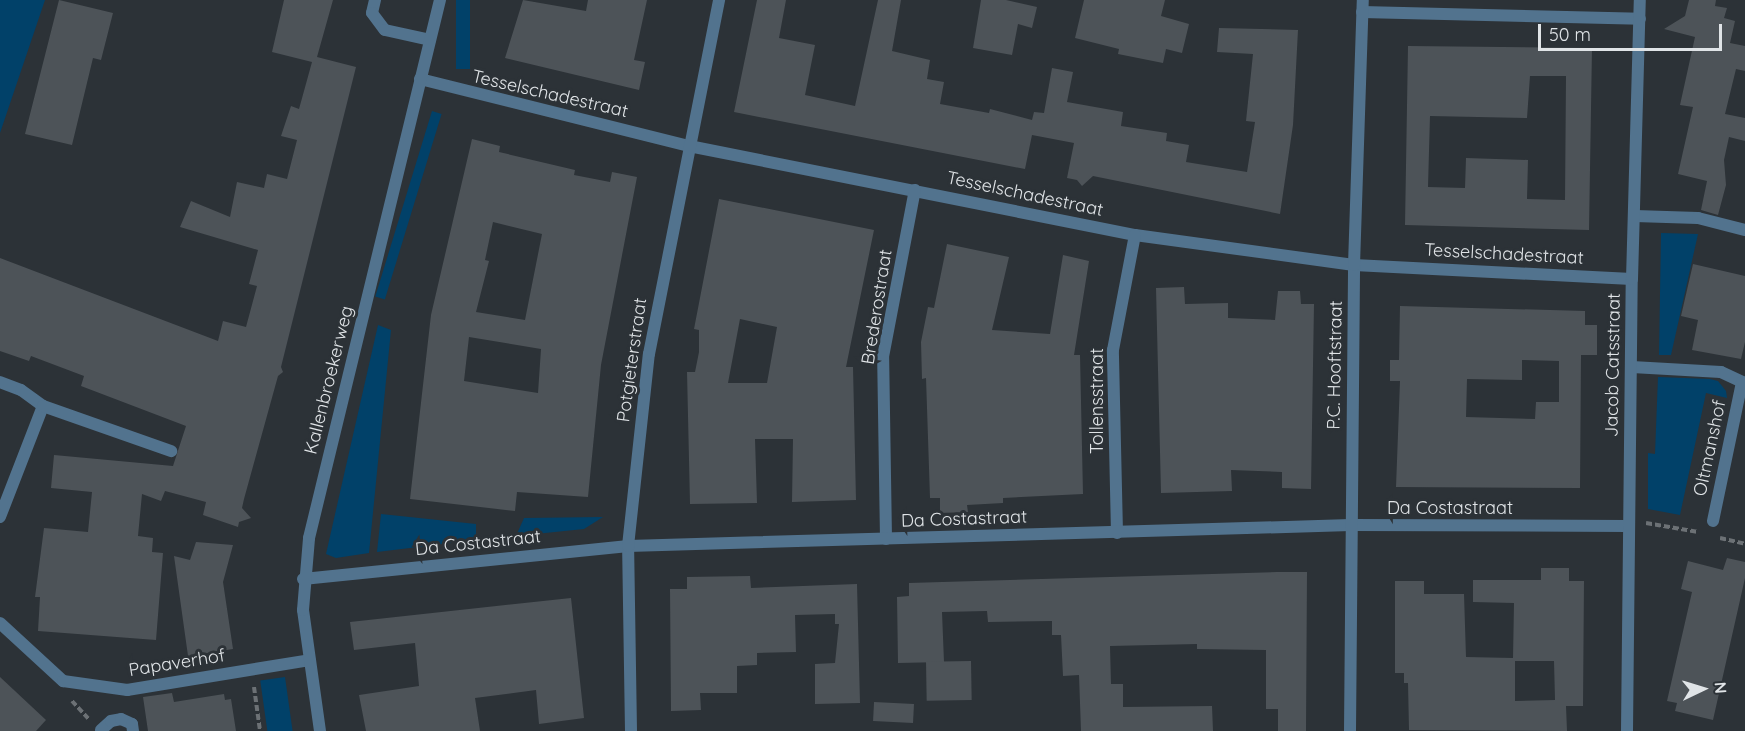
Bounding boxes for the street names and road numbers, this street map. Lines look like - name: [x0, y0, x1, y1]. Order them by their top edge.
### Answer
- street label: Tesselschadestraat: [470, 66, 630, 122]
- street label: Tesselschadestraat: [945, 167, 1105, 221]
- street label: Tesselschadestraat: [1424, 239, 1584, 269]
- street label: Brederostraat: [857, 248, 897, 366]
- street label: Jacob Catsstraat: [1601, 293, 1625, 437]
- street label: Potgieterstraat: [613, 297, 651, 423]
- street label: P.C. Hooftstraat: [1323, 300, 1347, 430]
- street label: Kallenbroekerweg: [300, 304, 358, 456]
- street label: Tollensstraat: [1086, 348, 1108, 454]
- street label: Oltmanshof: [1689, 398, 1731, 498]
- street label: Da Costastraat: [1387, 497, 1513, 519]
- street label: Da Costastraat: [901, 506, 1027, 532]
- street label: Da Costastraat: [414, 526, 542, 560]
- street label: Papaverhof: [127, 645, 227, 681]

